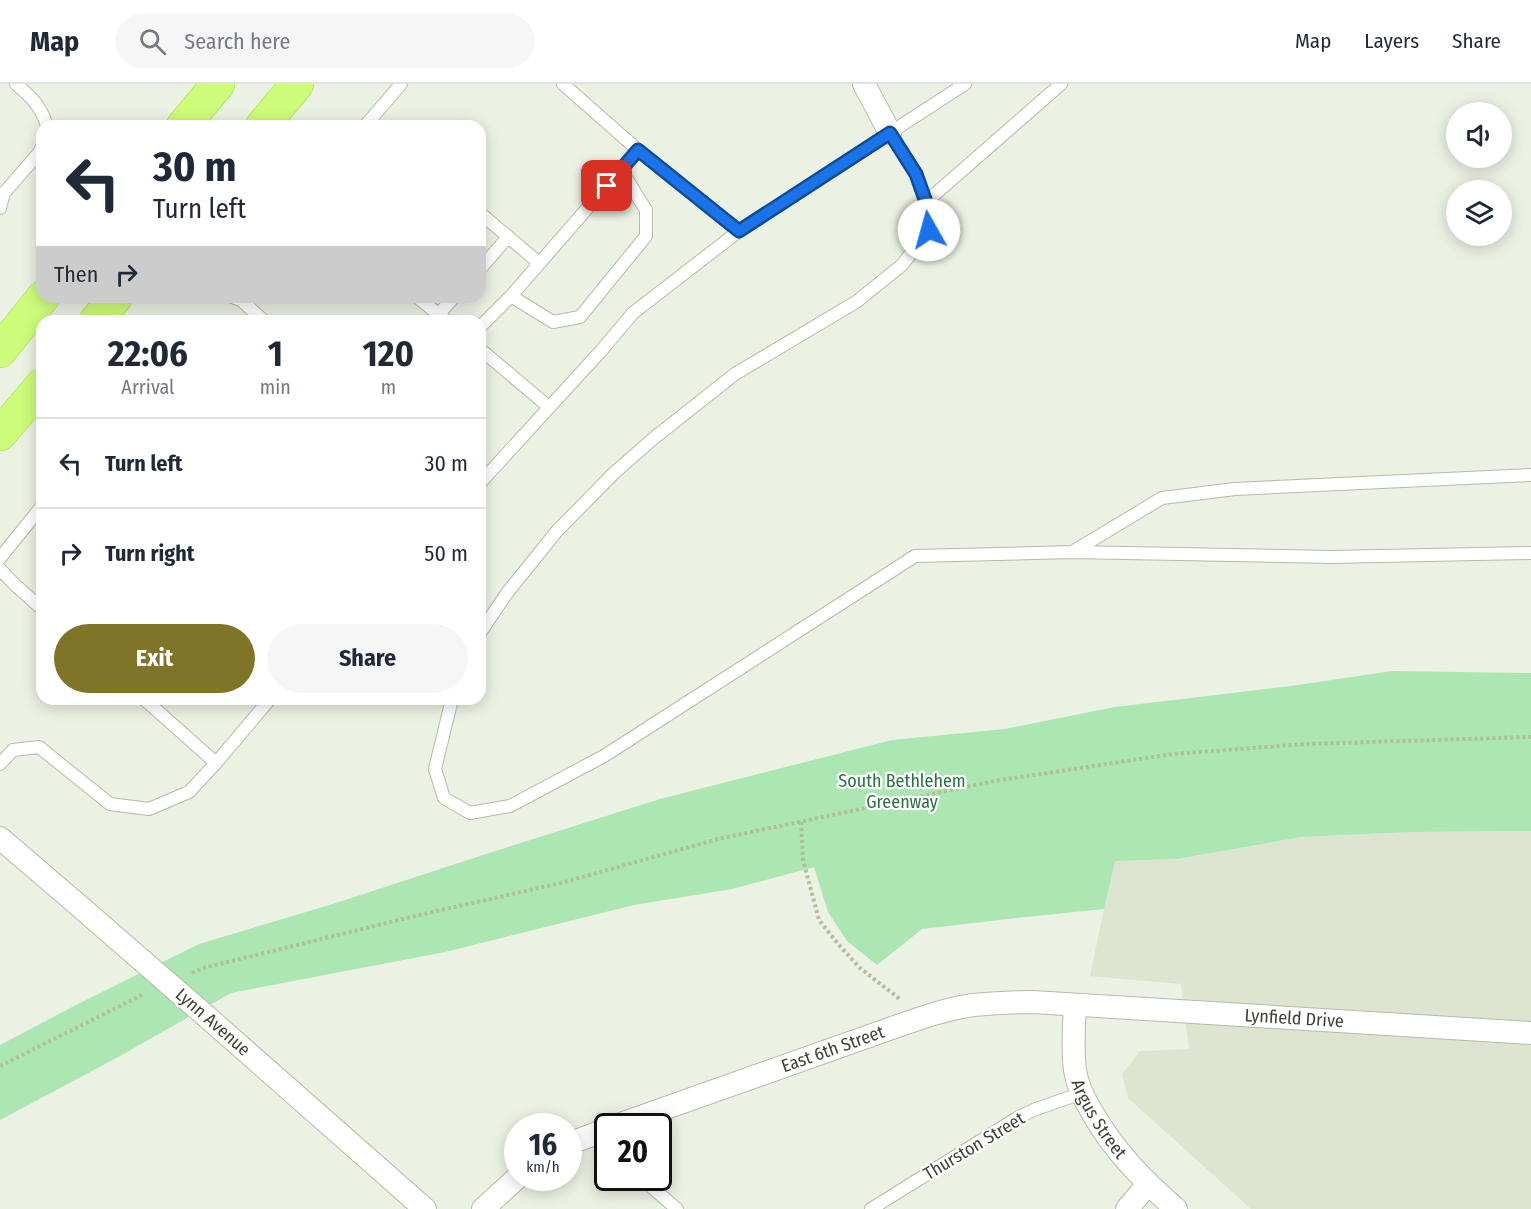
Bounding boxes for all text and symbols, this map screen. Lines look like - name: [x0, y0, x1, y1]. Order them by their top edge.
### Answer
- search box: [115, 14, 535, 68]
- text: Map: [30, 25, 79, 58]
- icon: search: [136, 25, 169, 58]
- text: Search here: [184, 28, 290, 55]
- text: Map: [1295, 28, 1331, 54]
- text: Layers: [1364, 28, 1419, 54]
- text: Share: [1452, 28, 1501, 54]
- map controls: [1446, 102, 1512, 246]
- button: sound: [1446, 102, 1512, 168]
- text: 30 m: [153, 142, 237, 192]
- icon: left: [54, 144, 132, 222]
- pin: [581, 160, 632, 211]
- icon: arrive: [590, 169, 623, 202]
- button: layers: [1446, 180, 1512, 246]
- text: Turn left: [153, 193, 246, 225]
- position arrow: [897, 198, 961, 262]
- icon: right: [110, 258, 143, 291]
- text: Then: [54, 261, 98, 288]
- text: 22:06: [108, 332, 188, 376]
- text: 1: [268, 332, 283, 376]
- text: 120: [363, 332, 414, 376]
- text: Arrival: [121, 375, 174, 399]
- text: min: [260, 375, 291, 399]
- text: m: [381, 375, 396, 399]
- icon: left: [54, 447, 87, 480]
- text: Turn left: [105, 450, 183, 477]
- text: 30 m: [425, 450, 468, 477]
- icon: right: [54, 537, 87, 570]
- text: Turn right: [105, 540, 194, 567]
- text: 50 m: [424, 540, 468, 567]
- button: Exit: [54, 624, 255, 693]
- button: Share: [267, 624, 468, 693]
- park label: South Bethlehem Greenway: [838, 770, 966, 813]
- street label: Lynn Avenue: [171, 983, 255, 1061]
- street label: Lynfield Drive: [1244, 1004, 1345, 1032]
- street label: East 6th Street: [778, 1021, 887, 1077]
- street label: Argus Street: [1067, 1076, 1131, 1163]
- street label: Thurston Street: [919, 1107, 1029, 1185]
- speed limit sign: 20: [594, 1113, 672, 1191]
- text: 16: [529, 1127, 557, 1163]
- text: km/h: [526, 1158, 560, 1176]

